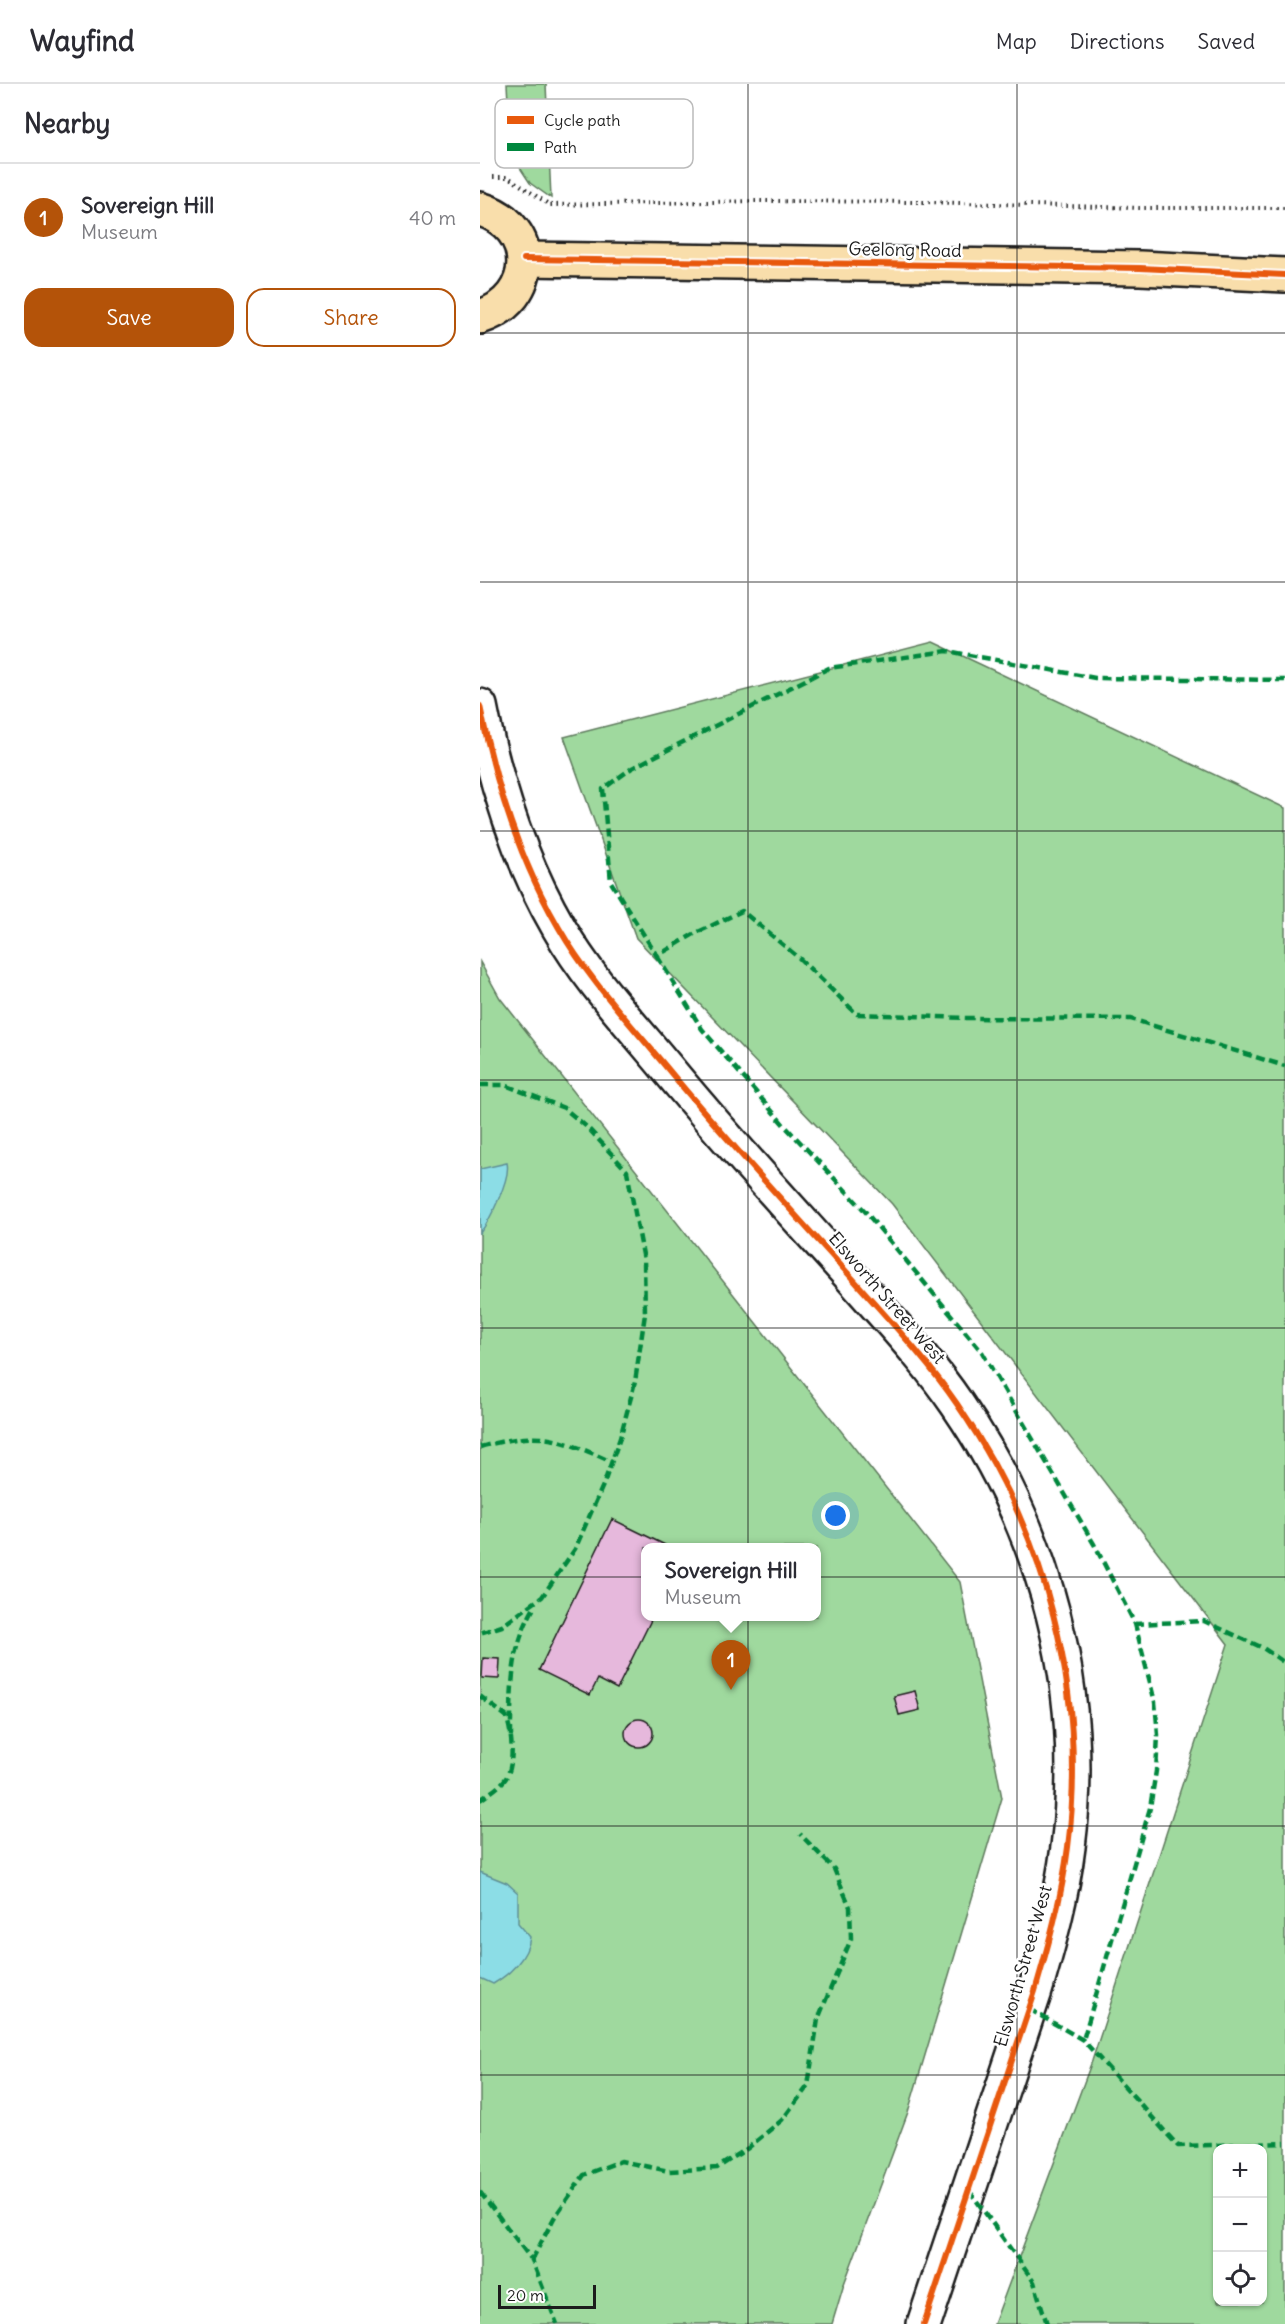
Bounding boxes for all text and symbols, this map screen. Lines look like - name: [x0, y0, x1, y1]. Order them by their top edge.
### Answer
- text: Wayfind: [30, 23, 134, 59]
- text: Map: [996, 28, 1037, 55]
- text: Directions: [1070, 28, 1164, 55]
- text: Saved: [1197, 28, 1255, 55]
- legend: [495, 99, 693, 168]
- text: Nearby: [24, 107, 110, 140]
- text: Cycle path: [544, 110, 620, 130]
- text: Path: [544, 137, 577, 157]
- text: Sovereign Hill: [81, 191, 214, 219]
- text: 1: [40, 205, 47, 230]
- text: 40 m: [409, 205, 456, 230]
- text: Museum: [81, 219, 158, 244]
- street label: Geelong Road: [848, 237, 962, 262]
- button: Save: [24, 288, 234, 347]
- button: Share: [246, 288, 456, 347]
- street label: Elsworth Street West: [824, 1227, 951, 1368]
- your location: [821, 1501, 850, 1530]
- popup: [641, 1543, 821, 1621]
- text: Sovereign Hill: [664, 1556, 798, 1584]
- text: Museum: [664, 1584, 741, 1609]
- pin: 1: [712, 1640, 750, 1690]
- street label: Elsworth Street West: [988, 1882, 1057, 2049]
- map controls: [1213, 2144, 1267, 2306]
- button: +: [1213, 2144, 1267, 2198]
- button: −: [1213, 2198, 1267, 2252]
- button: locate: [1213, 2252, 1267, 2306]
- scale bar: [498, 2282, 596, 2310]
- text: 20 m: [507, 2285, 544, 2305]

